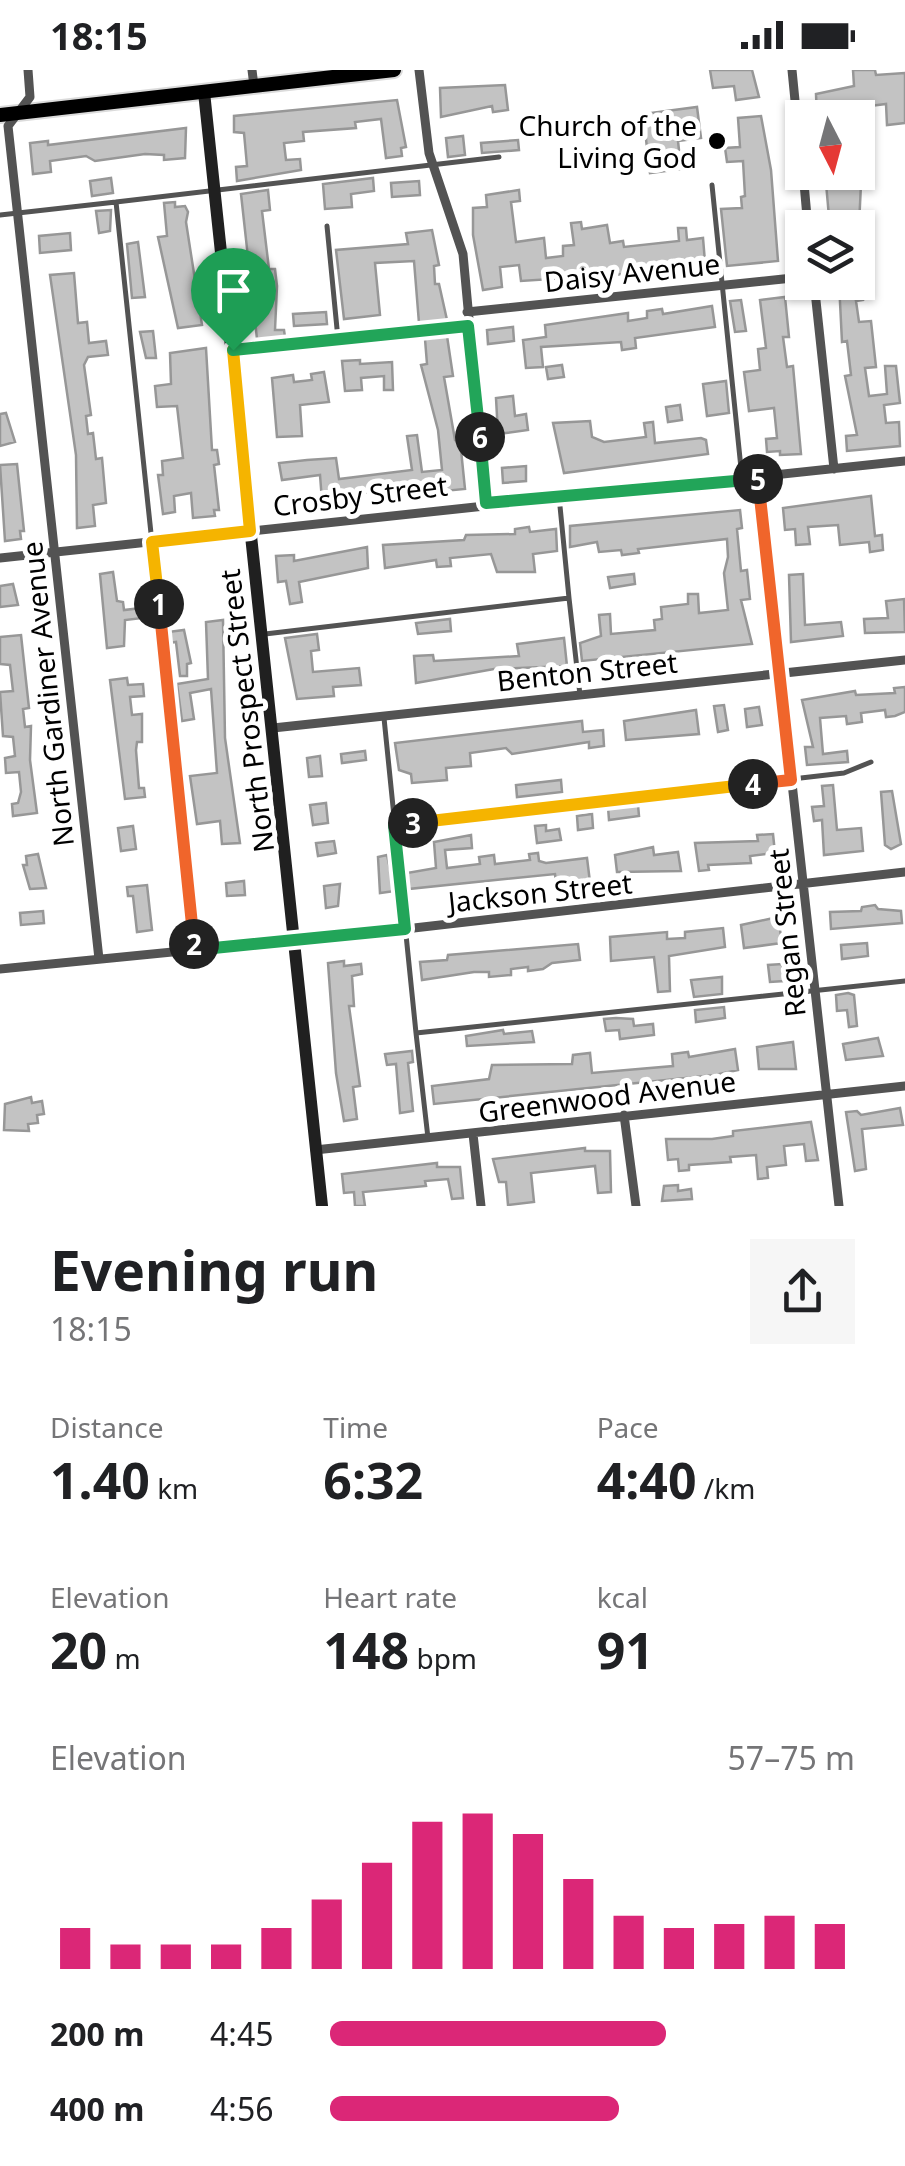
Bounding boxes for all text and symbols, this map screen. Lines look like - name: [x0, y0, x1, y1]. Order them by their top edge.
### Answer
- text: 18:15: [50, 9, 148, 61]
- north arrow: [785, 100, 875, 190]
- map controls: [785, 100, 875, 300]
- place label: Church of the Living God: [519, 106, 697, 176]
- marker: Church of the Living God: [706, 130, 728, 152]
- button: layers: [785, 210, 875, 300]
- street label: Daisy Avenue: [542, 244, 722, 300]
- pin: [191, 248, 276, 351]
- icon: arrive: [206, 263, 261, 318]
- pin: 6: [455, 412, 505, 462]
- text: 6: [472, 418, 488, 456]
- pin: 5: [733, 454, 783, 504]
- text: 5: [750, 460, 766, 498]
- street label: Crosby Street: [271, 465, 449, 525]
- street label: North Gardiner Avenue: [12, 540, 82, 848]
- street label: North Prospect Street: [210, 567, 282, 855]
- pin: 1: [134, 579, 184, 629]
- text: 1: [151, 585, 167, 623]
- street label: Benton Street: [495, 643, 679, 699]
- pin: 4: [728, 759, 778, 809]
- text: 4: [745, 765, 761, 803]
- pin: 3: [388, 798, 438, 848]
- text: 3: [405, 804, 421, 842]
- street label: Regan Street: [758, 847, 814, 1019]
- street label: Jackson Street: [443, 863, 634, 921]
- pin: 2: [169, 919, 219, 969]
- text: 2: [186, 925, 202, 963]
- street label: Greenwood Avenue: [476, 1061, 738, 1131]
- text: Evening run: [50, 1232, 378, 1307]
- button: share: [750, 1239, 855, 1344]
- text: 18:15: [50, 1307, 132, 1350]
- text: Distance: [50, 1408, 163, 1446]
- text: Time: [323, 1408, 388, 1446]
- text: Pace: [597, 1408, 659, 1446]
- text: 1.40: [50, 1446, 150, 1514]
- text: 6:32: [323, 1446, 423, 1514]
- text: 4:40: [597, 1446, 697, 1514]
- text: km: [150, 1469, 198, 1507]
- text: /km: [697, 1469, 755, 1507]
- text: Elevation: [50, 1578, 170, 1616]
- text: Heart rate: [323, 1578, 457, 1616]
- text: kcal: [597, 1578, 648, 1616]
- text: 20: [50, 1616, 107, 1684]
- text: 148: [323, 1616, 409, 1684]
- text: 91: [597, 1616, 654, 1684]
- text: m: [107, 1639, 141, 1677]
- text: bpm: [409, 1639, 477, 1677]
- text: Elevation: [50, 1736, 187, 1779]
- text: 57–75 m: [728, 1736, 855, 1779]
- text: 200 m: [50, 2012, 144, 2055]
- text: 4:45: [210, 2012, 274, 2055]
- text: 400 m: [50, 2087, 144, 2130]
- text: 4:56: [210, 2087, 274, 2130]

